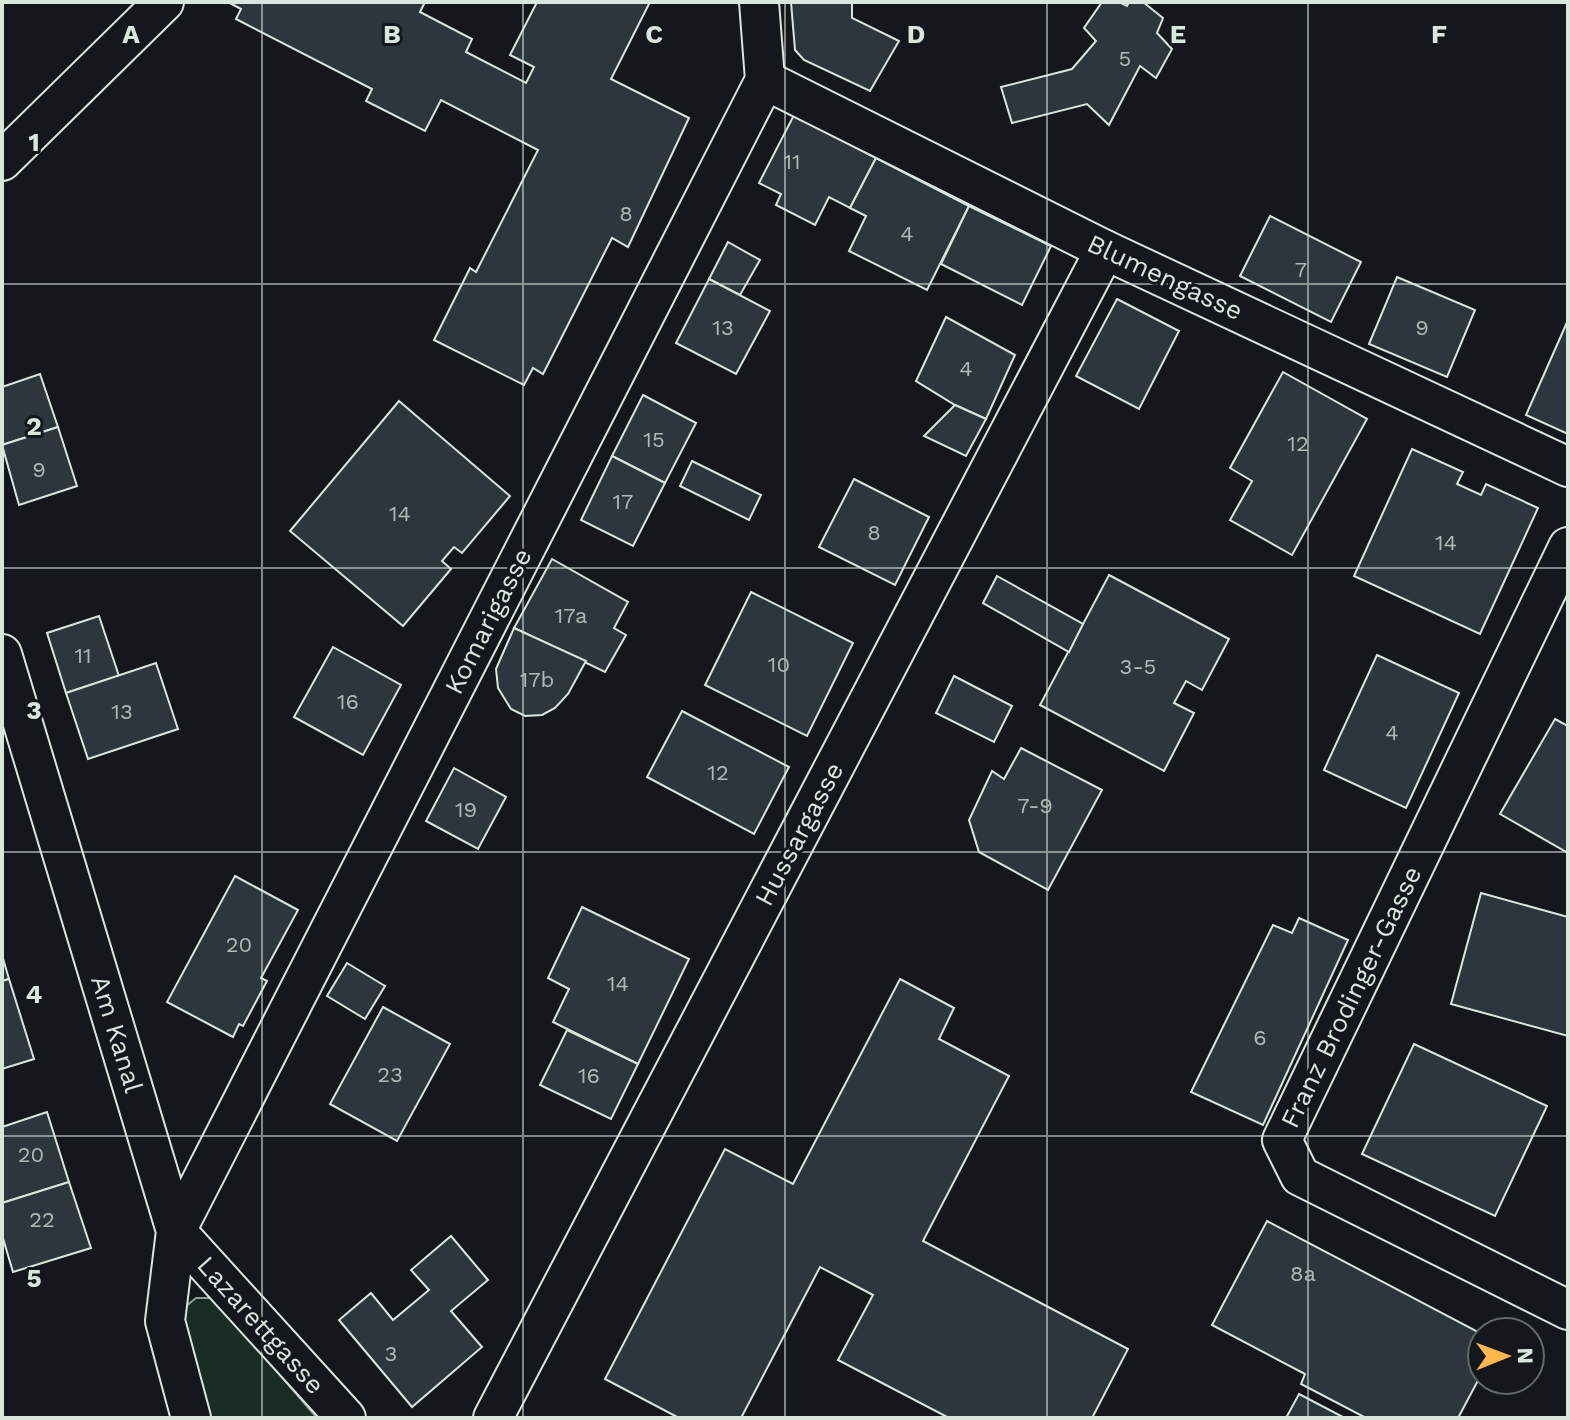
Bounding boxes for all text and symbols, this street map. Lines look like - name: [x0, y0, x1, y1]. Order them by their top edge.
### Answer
- text: A: [122, 19, 140, 49]
- text: B: [383, 19, 401, 49]
- text: C: [645, 19, 663, 49]
- text: D: [907, 19, 925, 49]
- text: E: [1170, 19, 1186, 49]
- text: F: [1431, 19, 1447, 49]
- house number: 5: [1119, 46, 1131, 71]
- text: 1: [28, 127, 40, 157]
- house number: 11: [783, 149, 801, 174]
- house number: 8: [619, 201, 633, 226]
- house number: 4: [900, 221, 914, 246]
- street label: Blumengasse: [1083, 228, 1247, 326]
- house number: 7: [1295, 257, 1307, 282]
- house number: 13: [712, 315, 734, 340]
- house number: 9: [1415, 315, 1429, 340]
- house number: 4: [959, 356, 973, 381]
- text: 2: [26, 411, 42, 441]
- house number: 15: [643, 427, 665, 452]
- house number: 12: [1287, 431, 1309, 456]
- house number: 9: [32, 457, 46, 482]
- house number: 17: [613, 489, 633, 514]
- house number: 14: [389, 501, 411, 526]
- house number: 8: [867, 520, 881, 545]
- house number: 14: [1435, 530, 1457, 555]
- street label: Komarigasse: [438, 543, 538, 699]
- house number: 17a: [555, 603, 587, 628]
- house number: 11: [74, 643, 92, 668]
- house number: 10: [768, 652, 790, 677]
- house number: 3-5: [1120, 654, 1156, 679]
- house number: 17b: [520, 667, 554, 692]
- house number: 16: [337, 689, 359, 714]
- text: 3: [26, 695, 42, 725]
- house number: 13: [111, 699, 133, 724]
- house number: 4: [1385, 720, 1399, 745]
- street label: Hussargasse: [749, 757, 849, 911]
- house number: 12: [707, 760, 729, 785]
- house number: 7-9: [1017, 793, 1053, 818]
- house number: 19: [455, 797, 477, 822]
- street label: Franz Brodinger-Gasse: [1275, 861, 1427, 1133]
- house number: 20: [226, 932, 252, 957]
- house number: 14: [607, 971, 629, 996]
- street label: Am Kanal: [85, 972, 149, 1096]
- text: 4: [26, 979, 43, 1009]
- house number: 6: [1253, 1025, 1267, 1050]
- house number: 23: [377, 1062, 403, 1087]
- house number: 16: [578, 1063, 600, 1088]
- house number: 20: [18, 1142, 44, 1167]
- house number: 22: [29, 1207, 55, 1232]
- street label: Lazarettgasse: [191, 1250, 331, 1400]
- house number: 8a: [1290, 1261, 1316, 1286]
- text: 5: [26, 1263, 42, 1293]
- north arrow: [1466, 1316, 1546, 1396]
- house number: 3: [385, 1341, 397, 1366]
- text: N: [1513, 1347, 1538, 1364]

